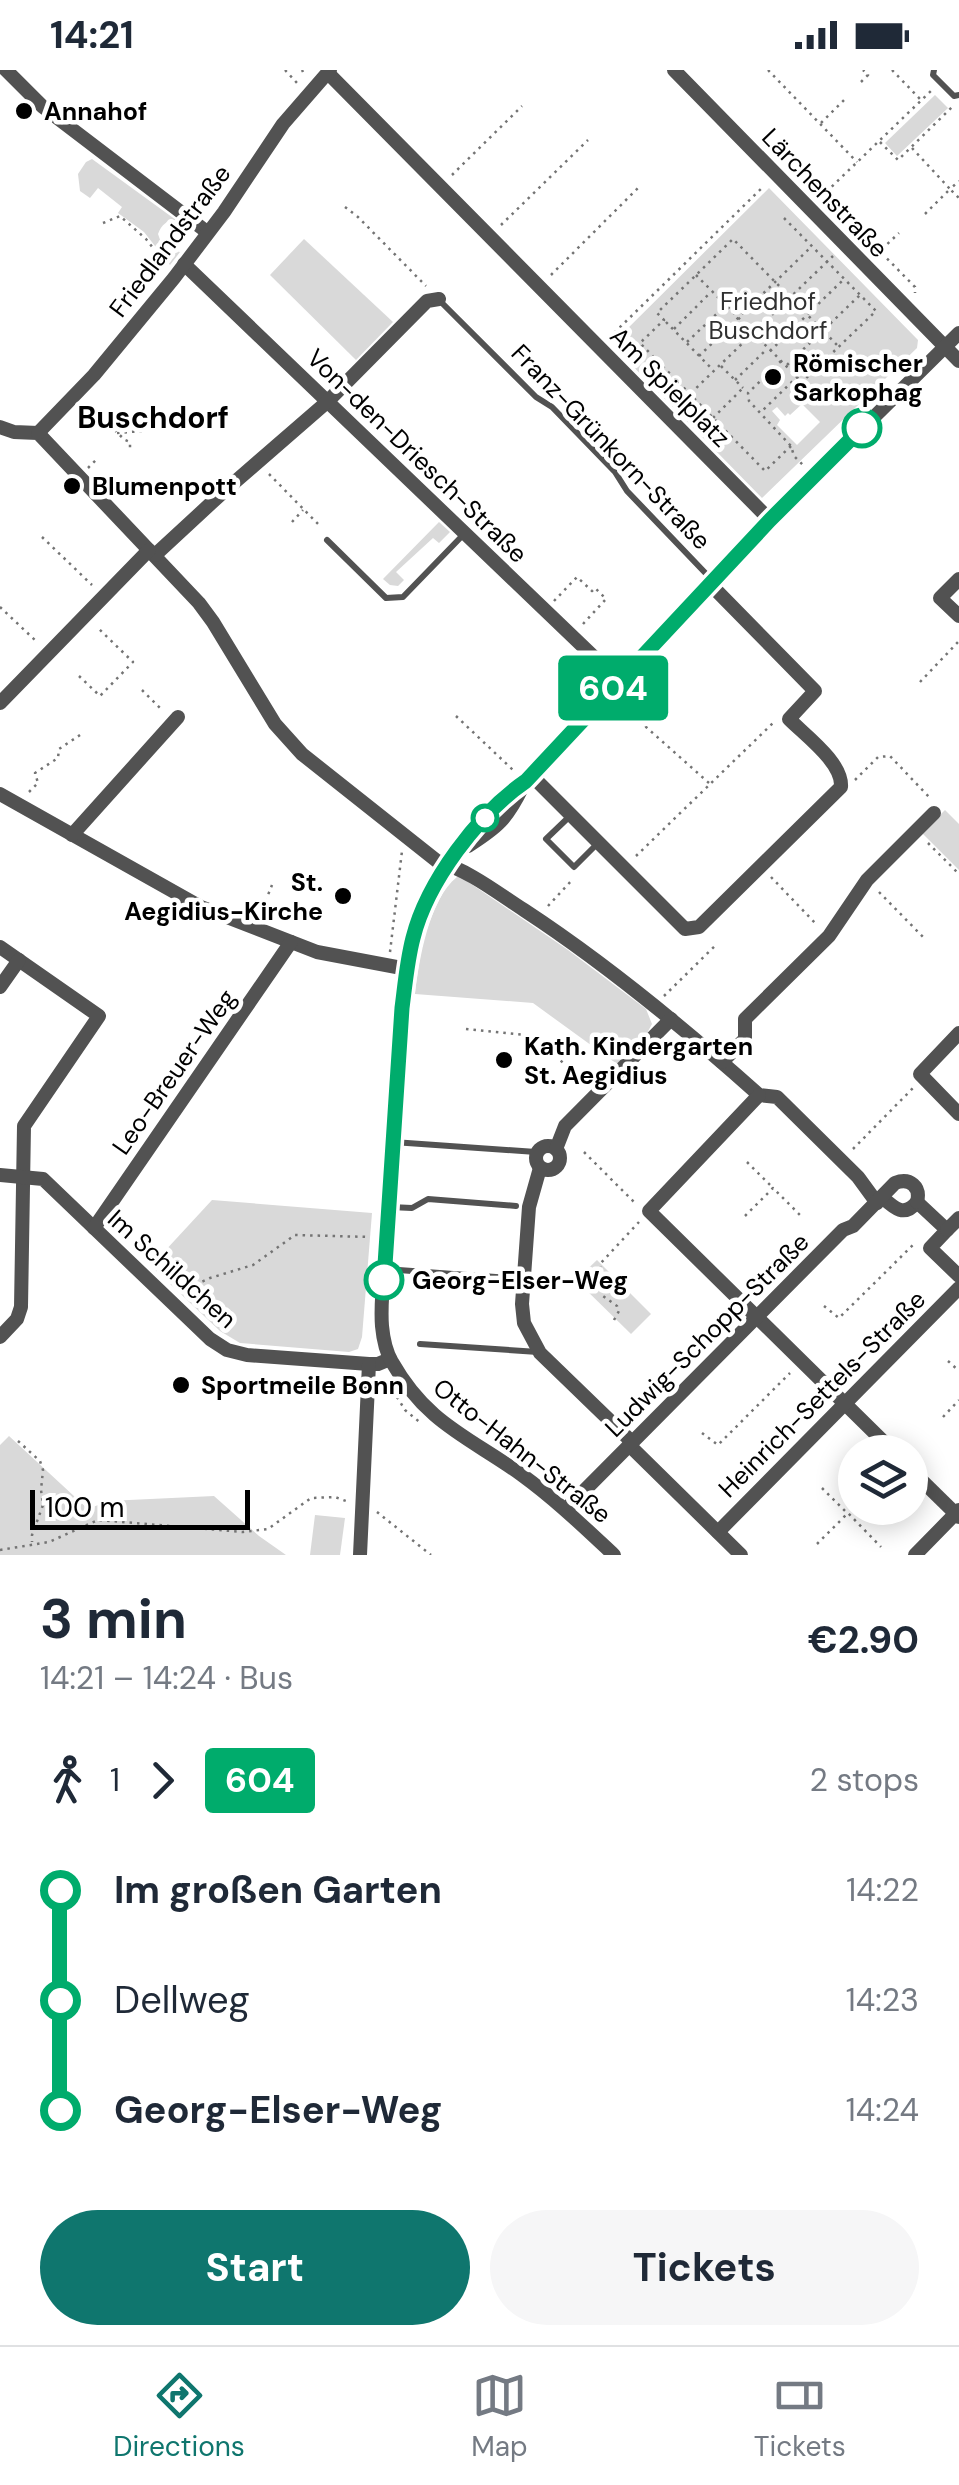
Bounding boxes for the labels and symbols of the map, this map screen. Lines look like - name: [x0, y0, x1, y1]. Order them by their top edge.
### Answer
- place label: Annahof: [44, 95, 147, 128]
- marker: Annahof: [13, 100, 35, 122]
- street label: Lärchenstraße: [755, 121, 895, 265]
- street label: Friedlandstraße: [102, 158, 238, 324]
- park label: Friedhof Buschdorf: [709, 285, 827, 347]
- street label: Am Spielplatz: [603, 320, 737, 454]
- street label: Franz-Grünkorn-Straße: [504, 337, 718, 557]
- street label: Von-den-Driesch-Straße: [300, 342, 534, 570]
- place label: Römischer Sarkophag: [793, 347, 923, 409]
- marker: Römischer Sarkophag: [762, 366, 784, 388]
- district label: Buschdorf: [77, 398, 229, 437]
- unlabelled marker: [843, 409, 881, 447]
- place label: Blumenpott: [92, 470, 237, 503]
- marker: Blumenpott: [61, 475, 83, 497]
- line badge: 604: [556, 656, 670, 720]
- unlabelled marker: [472, 805, 498, 831]
- place label: St. Aegidius-Kirche: [124, 866, 323, 928]
- marker: St. Aegidius-Kirche: [332, 885, 354, 907]
- street label: Leo-Breuer-Weg: [105, 983, 243, 1161]
- place label: Kath. Kindergarten St. Aegidius: [524, 1030, 753, 1092]
- marker: Kath. Kindergarten St. Aegidius: [493, 1049, 515, 1071]
- street label: Im Schildchen: [101, 1202, 243, 1336]
- street label: Ludwig-Schopp-Straße: [598, 1226, 816, 1444]
- marker: Georg-Elser-Weg: [365, 1261, 403, 1299]
- place label: Georg-Elser-Weg: [412, 1264, 628, 1297]
- street label: Heinrich-Settels-Straße: [711, 1283, 933, 1505]
- place label: Sportmeile Bonn: [201, 1369, 404, 1402]
- street label: Otto-Hahn-Straße: [426, 1371, 618, 1531]
- marker: Sportmeile Bonn: [170, 1374, 192, 1396]
- scale bar: [30, 1485, 250, 1530]

